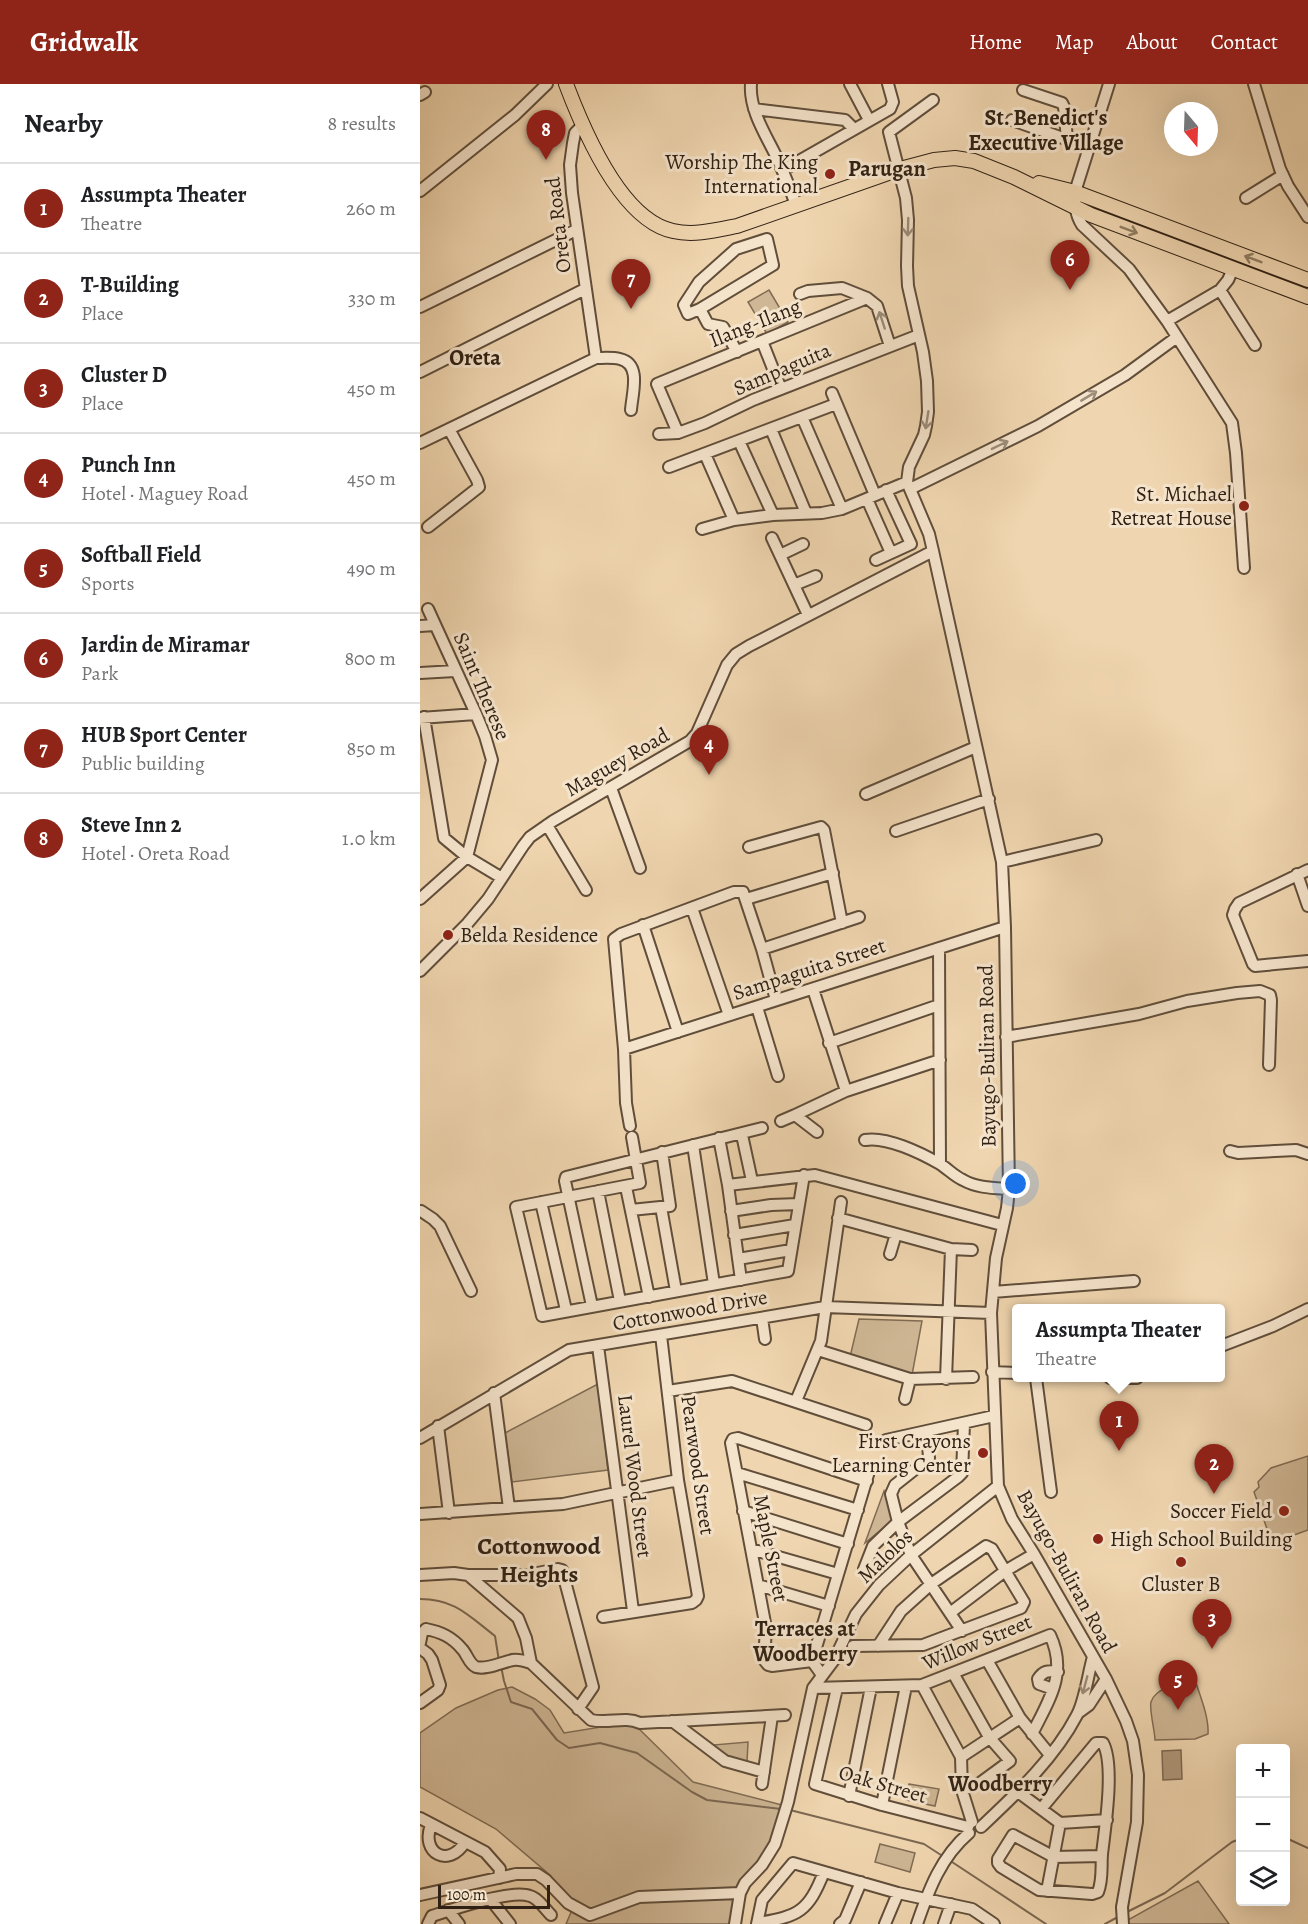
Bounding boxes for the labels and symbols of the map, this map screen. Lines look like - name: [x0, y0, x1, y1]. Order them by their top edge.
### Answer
- north arrow: [1164, 102, 1218, 156]
- district label: St. Benedict's Executive Village: [968, 103, 1124, 158]
- pin: 8: [526, 110, 566, 160]
- place label: Worship The King International: [664, 148, 818, 200]
- district label: Parugan: [848, 154, 926, 184]
- marker: Worship The King International: [823, 167, 837, 181]
- street label: Oreta Road: [538, 175, 578, 275]
- one-way arrow: [902, 216, 914, 236]
- one-way arrow: [1119, 225, 1138, 236]
- pin: 6: [1050, 240, 1090, 290]
- one-way arrow: [1245, 253, 1263, 264]
- pin: 7: [612, 260, 650, 309]
- street label: Ilang-Ilang: [705, 292, 805, 354]
- one-way arrow: [875, 311, 886, 330]
- street label: Sampaguita: [729, 336, 835, 402]
- district label: Oreta: [449, 343, 501, 373]
- one-way arrow: [1080, 390, 1097, 402]
- one-way arrow: [921, 409, 932, 429]
- one-way arrow: [990, 439, 1008, 450]
- place label: St. Michael Retreat House: [1110, 480, 1232, 532]
- marker: St. Michael Retreat House: [1237, 499, 1251, 513]
- street label: Saint Therese: [447, 628, 517, 744]
- street label: Maguey Road: [560, 721, 675, 803]
- pin: 4: [690, 726, 728, 775]
- place label: Belda Residence: [460, 921, 598, 949]
- marker: Belda Residence: [441, 928, 455, 942]
- street label: Sampaguita Street: [729, 931, 889, 1007]
- street label: Bayugo-Buliran Road: [971, 964, 1003, 1148]
- your location: [1001, 1169, 1030, 1198]
- street label: Cottonwood Drive: [610, 1283, 770, 1337]
- street label: Laurel Wood Street: [611, 1393, 659, 1559]
- street label: Pearwood Street: [674, 1393, 722, 1537]
- pin: 1: [1100, 1402, 1138, 1451]
- place label: First Crayons Learning Center: [831, 1427, 971, 1479]
- pin: 2: [1194, 1444, 1234, 1494]
- marker: First Crayons Learning Center: [976, 1446, 990, 1460]
- street label: Bayugo-Buliran Road: [1010, 1484, 1124, 1658]
- street label: Maple Street: [747, 1492, 795, 1604]
- place label: Soccer Field: [1170, 1497, 1273, 1525]
- marker: Soccer Field: [1277, 1504, 1291, 1518]
- street label: Malolos: [851, 1523, 919, 1589]
- place label: High School Building: [1110, 1525, 1293, 1553]
- district label: Cottonwood Heights: [477, 1530, 601, 1590]
- marker: High School Building: [1091, 1532, 1105, 1546]
- marker: Cluster B: [1174, 1555, 1188, 1569]
- place label: Cluster B: [1141, 1570, 1221, 1598]
- pin: 3: [1192, 1600, 1232, 1649]
- street label: Willow Street: [917, 1607, 1036, 1677]
- district label: Terraces at Woodberry: [752, 1614, 858, 1669]
- pin: 5: [1158, 1660, 1197, 1710]
- one-way arrow: [1079, 1675, 1091, 1694]
- street label: Oak Street: [836, 1758, 930, 1810]
- district label: Woodberry: [947, 1769, 1053, 1799]
- scale bar: [438, 1882, 550, 1910]

